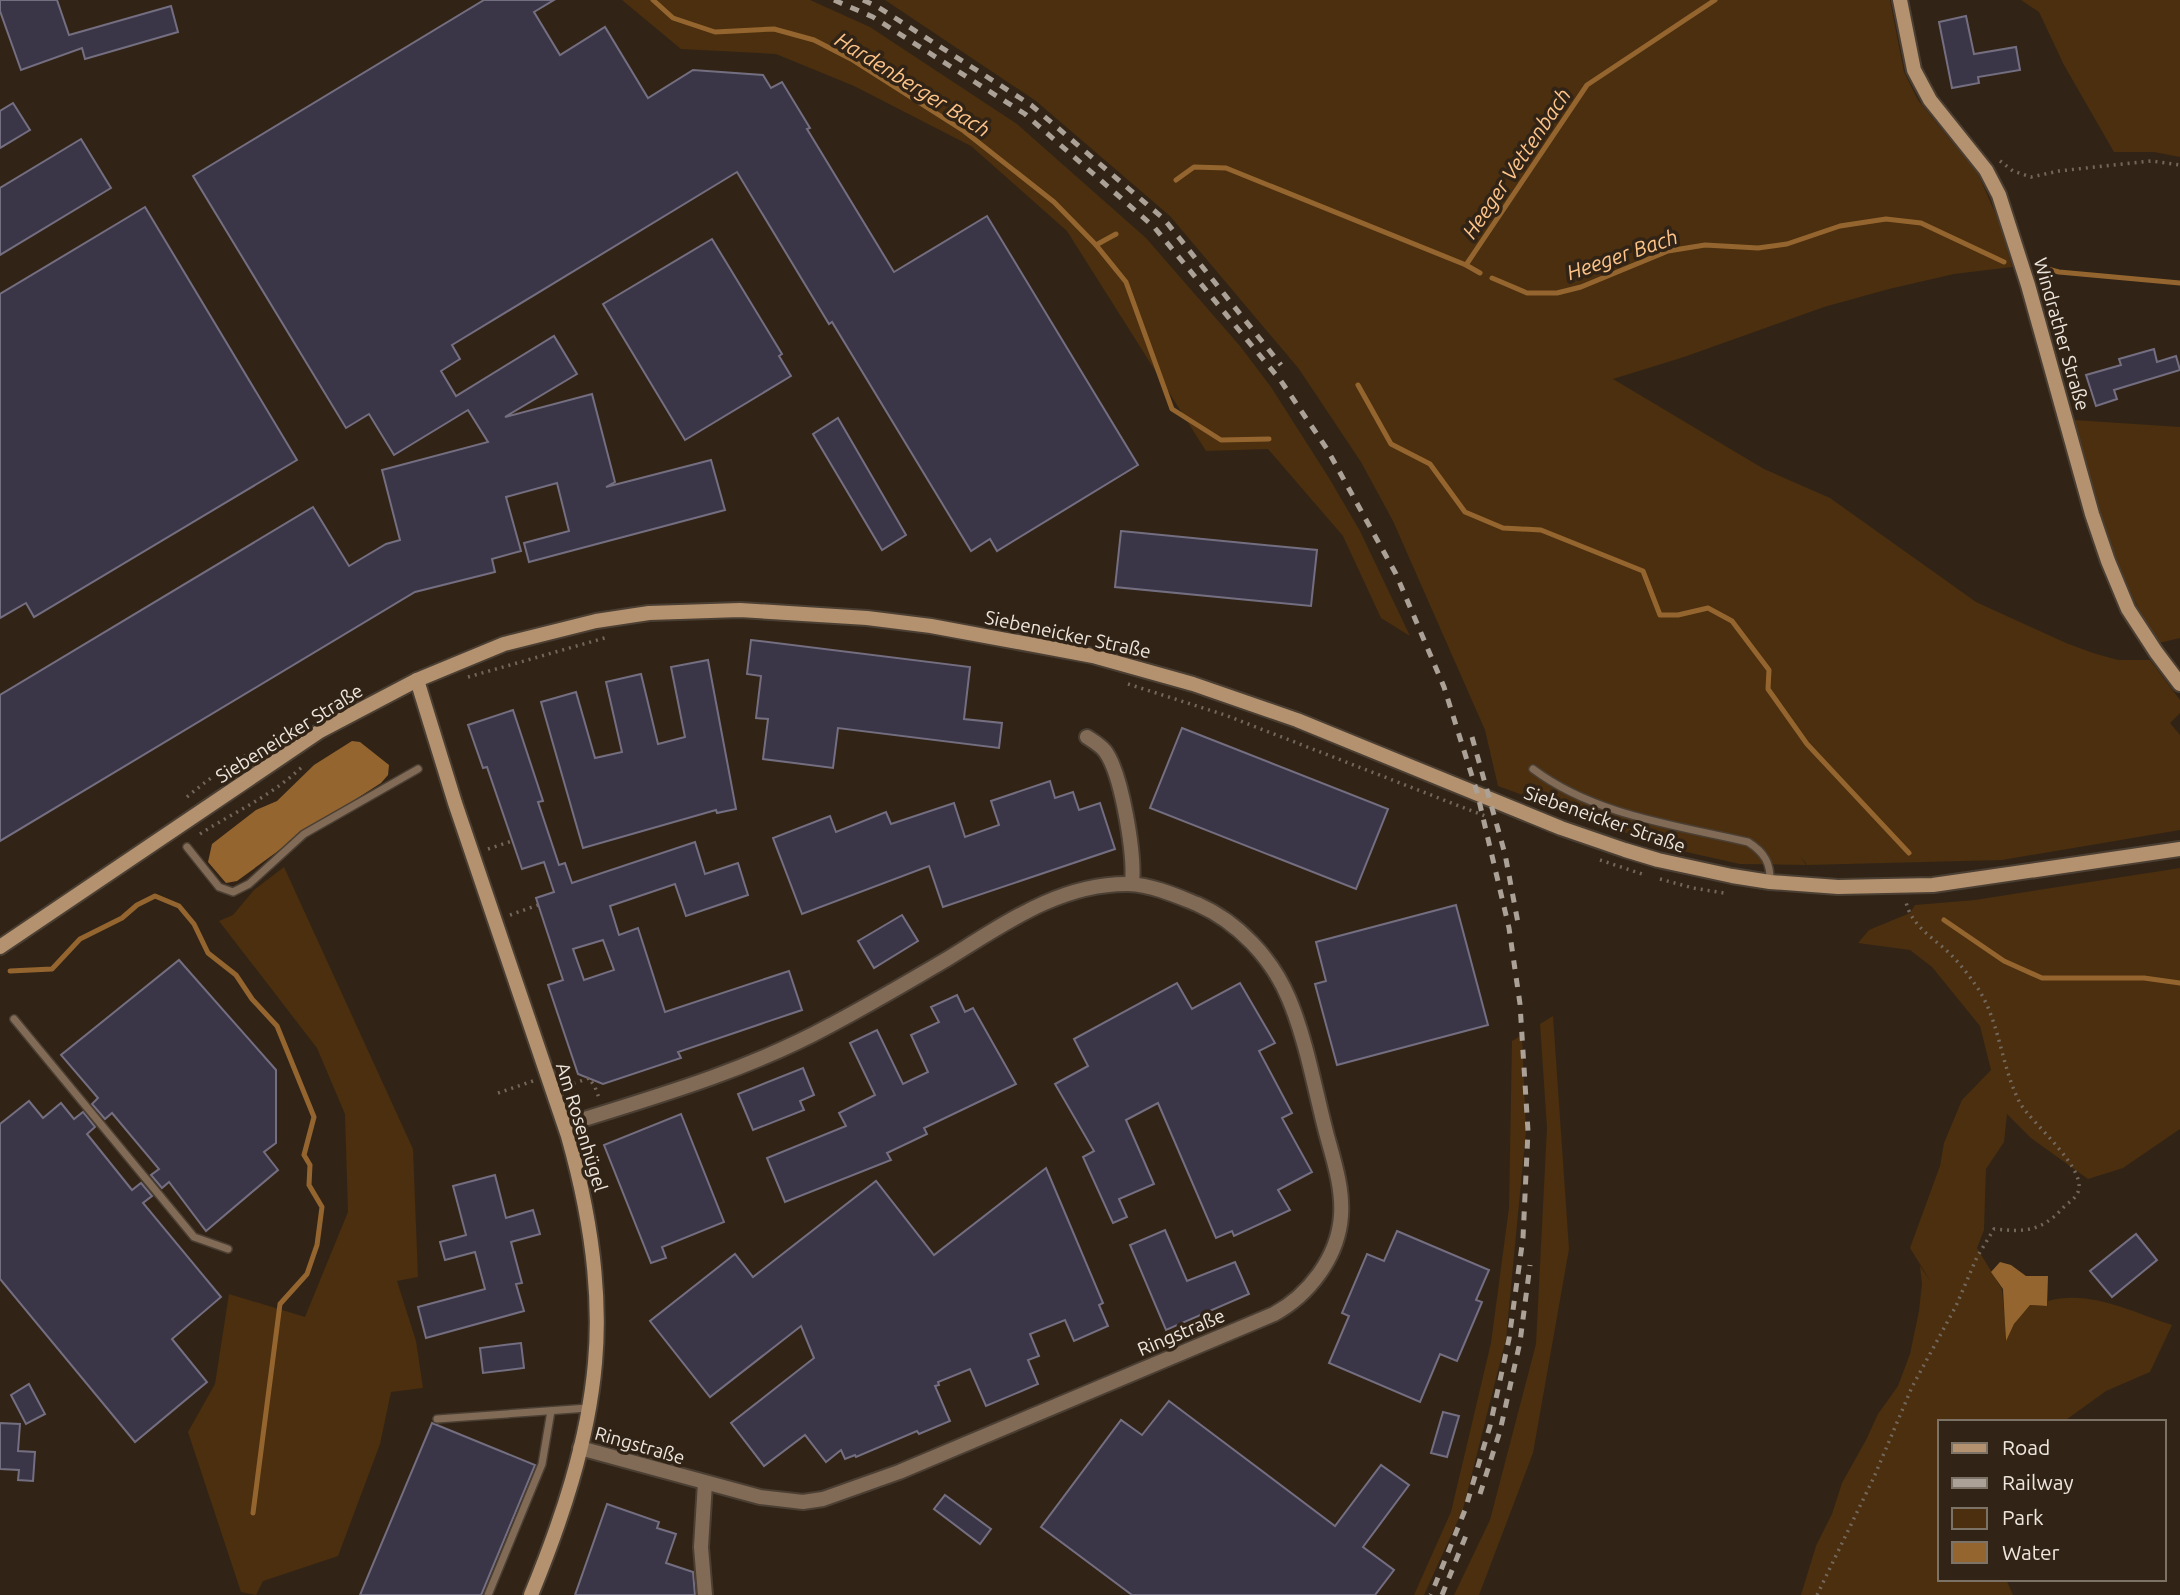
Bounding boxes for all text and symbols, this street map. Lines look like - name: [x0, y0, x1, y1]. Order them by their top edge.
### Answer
- water label: Hardenberger Bach: [831, 27, 995, 141]
- water label: Heeger Vettenbach: [1457, 83, 1575, 243]
- water label: Heeger Bach: [1563, 224, 1681, 284]
- street label: Windrather Straße: [2030, 255, 2094, 413]
- street label: Siebeneicker Straße: [983, 606, 1153, 662]
- street label: Siebeneicker Straße: [211, 679, 367, 787]
- street label: Siebeneicker Straße: [1521, 781, 1689, 857]
- street label: Am Rosenhügel: [552, 1060, 612, 1194]
- street label: Ringstraße: [1134, 1304, 1228, 1360]
- legend: [1938, 1420, 2166, 1581]
- street label: Ringstraße: [592, 1422, 688, 1468]
- text: Road: [2002, 1435, 2050, 1459]
- text: Railway: [2002, 1470, 2074, 1494]
- text: Park: [2002, 1505, 2044, 1529]
- text: Water: [2002, 1540, 2060, 1564]

